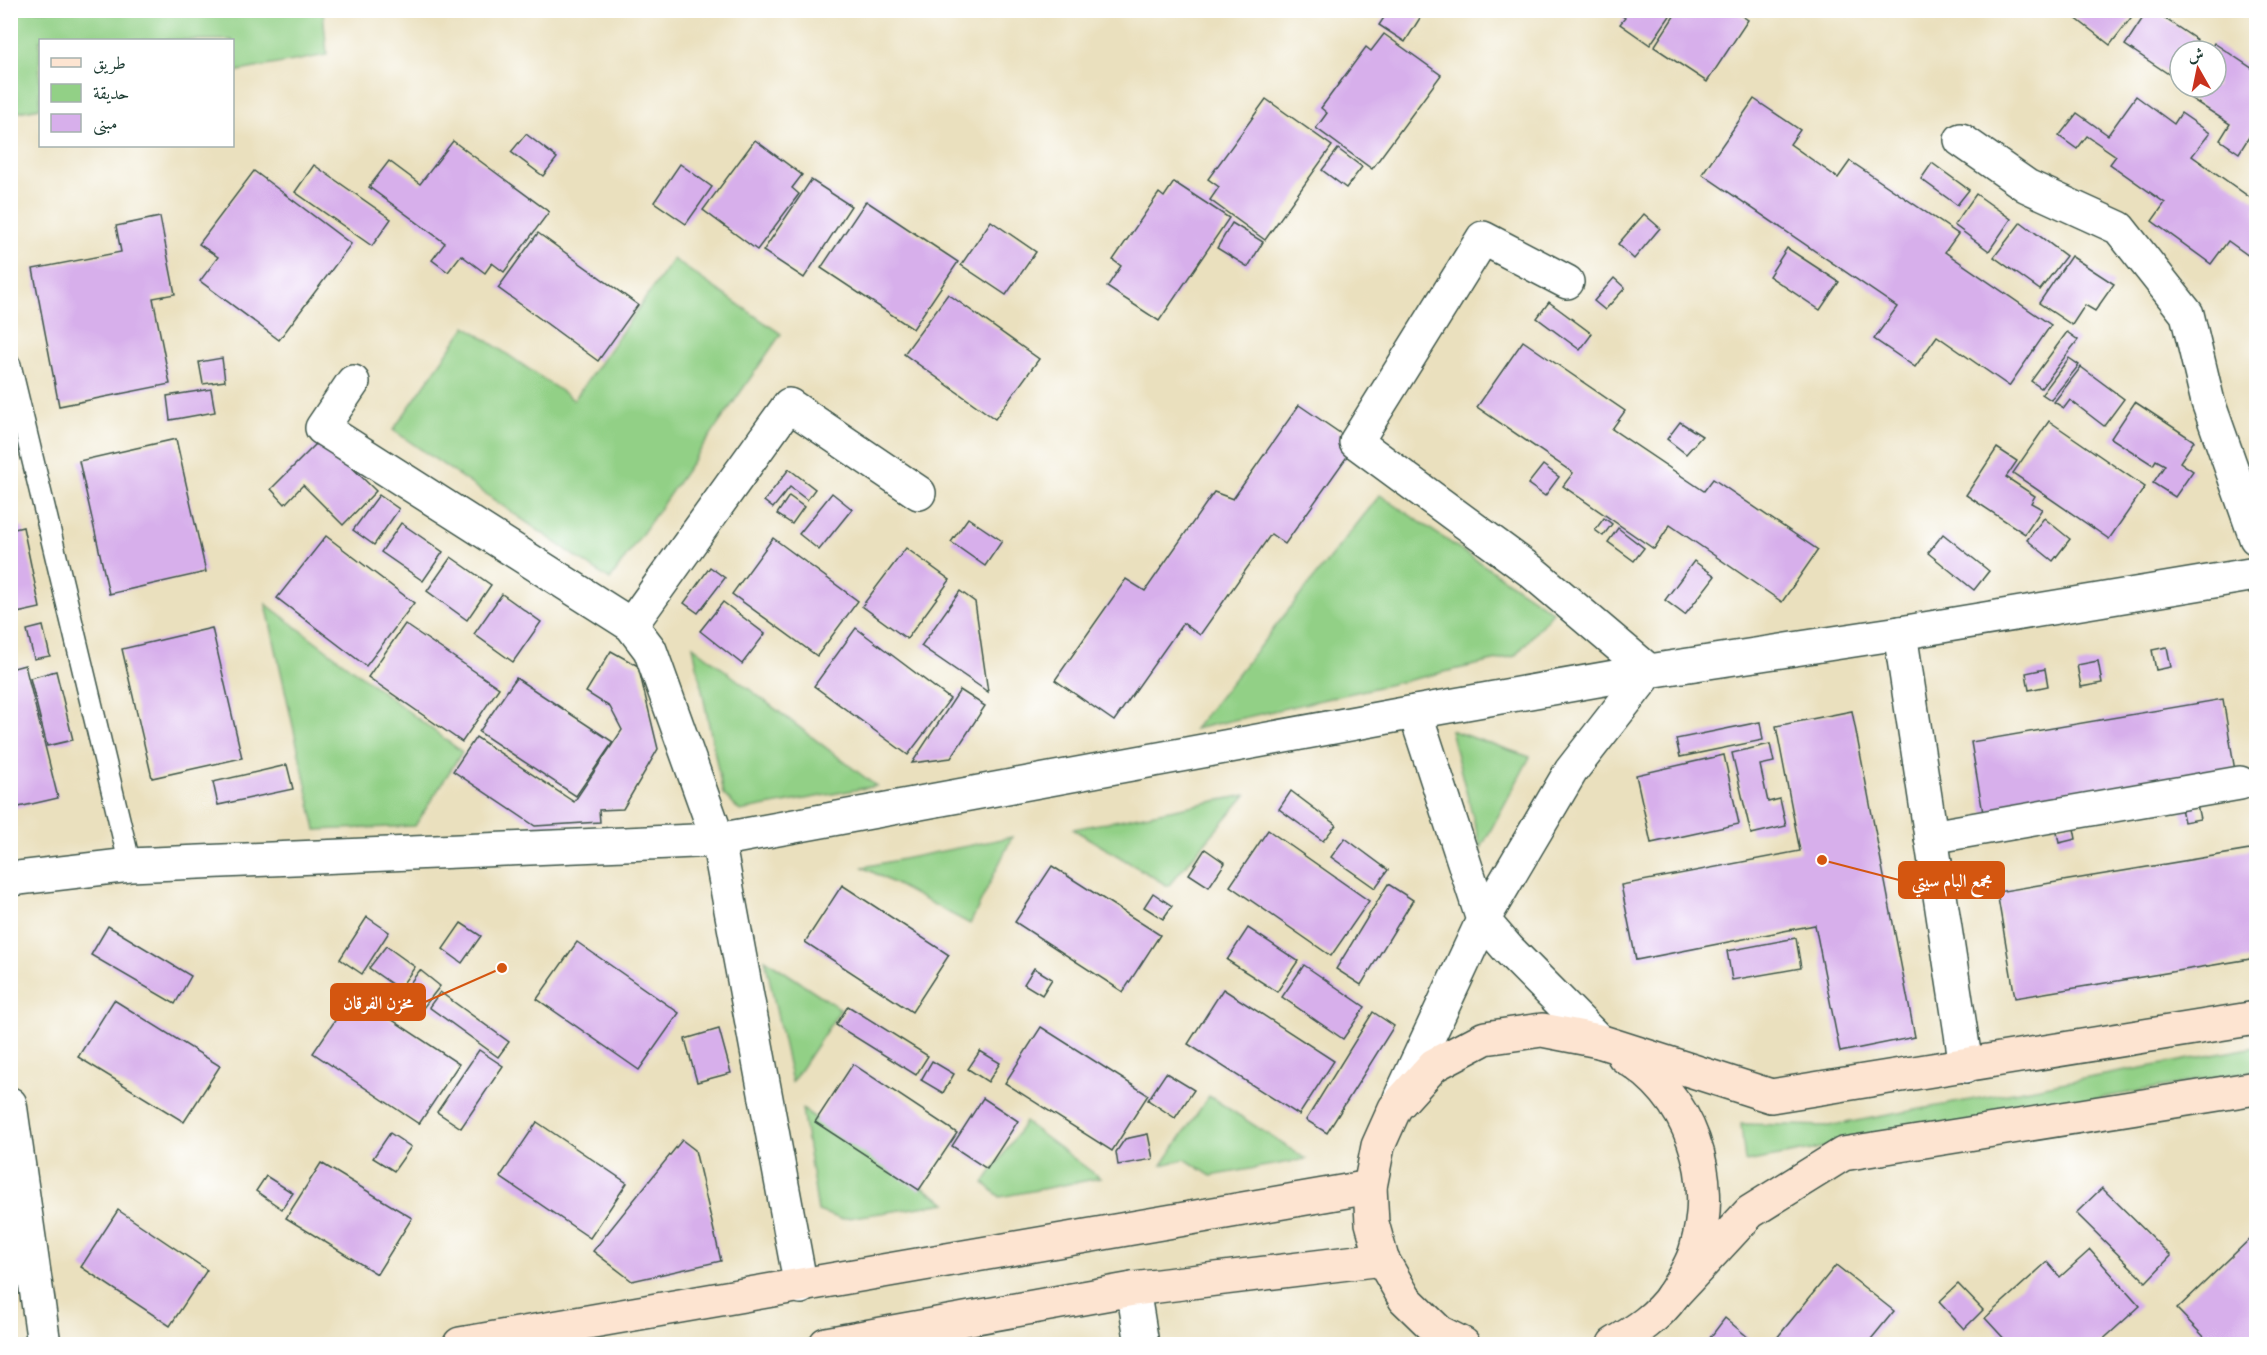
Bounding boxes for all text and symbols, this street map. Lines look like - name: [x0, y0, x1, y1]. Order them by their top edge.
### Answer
- legend: [39, 39, 234, 147]
- north arrow: [2168, 39, 2228, 99]
- text: ش: [2186, 44, 2206, 68]
- text: طريق: [93, 52, 126, 77]
- text: حديقة: [93, 82, 129, 107]
- text: مبنى: [93, 112, 118, 137]
- callout: مجمع البام سيتي: [1899, 862, 2004, 898]
- text: مجمع البام سيتي: [1912, 870, 1992, 898]
- callout: مخزن الفرقان: [331, 984, 425, 1020]
- text: مخزن الفرقان: [343, 992, 414, 1017]

